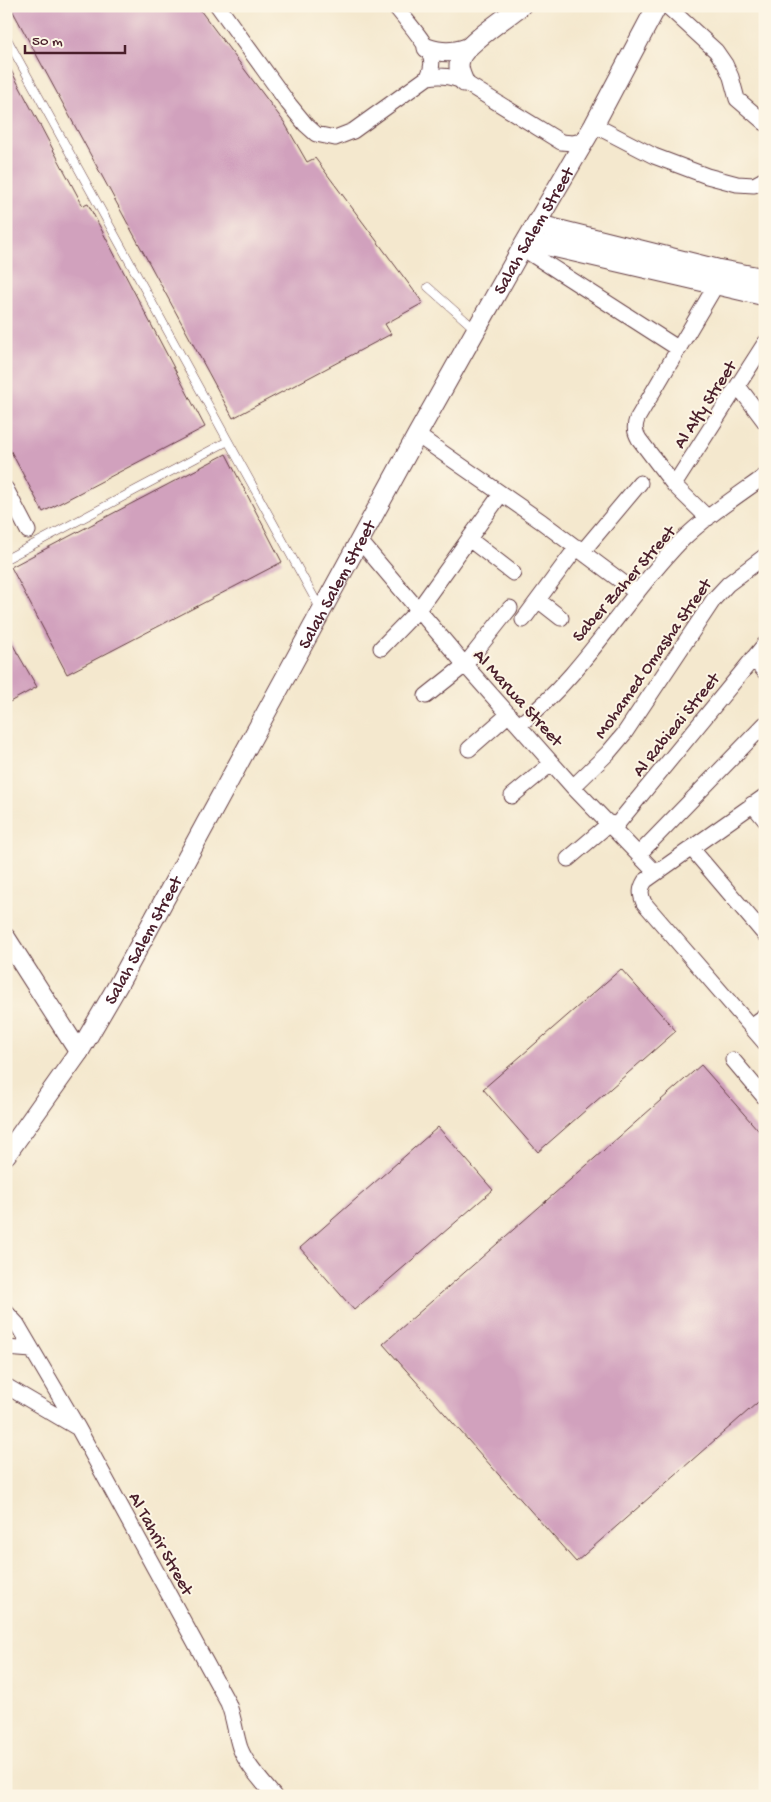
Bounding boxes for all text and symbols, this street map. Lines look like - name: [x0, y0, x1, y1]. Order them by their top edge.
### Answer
- scale bar: [25, 22, 125, 54]
- text: 50 m: [32, 33, 63, 51]
- street label: Salah Salem Street: [490, 163, 581, 299]
- street label: Al Alfy Street: [670, 356, 743, 453]
- street label: Salah Salem Street: [295, 516, 382, 653]
- street label: Saber Zaher Street: [569, 521, 682, 647]
- street label: Mohamed Omasha Street: [591, 574, 718, 743]
- street label: Al Marwa Street: [468, 646, 568, 753]
- street label: Al Rabieai Street: [629, 668, 726, 782]
- street label: Salah Salem Street: [101, 872, 189, 1009]
- street label: Al Tahrir Street: [123, 1489, 198, 1601]

